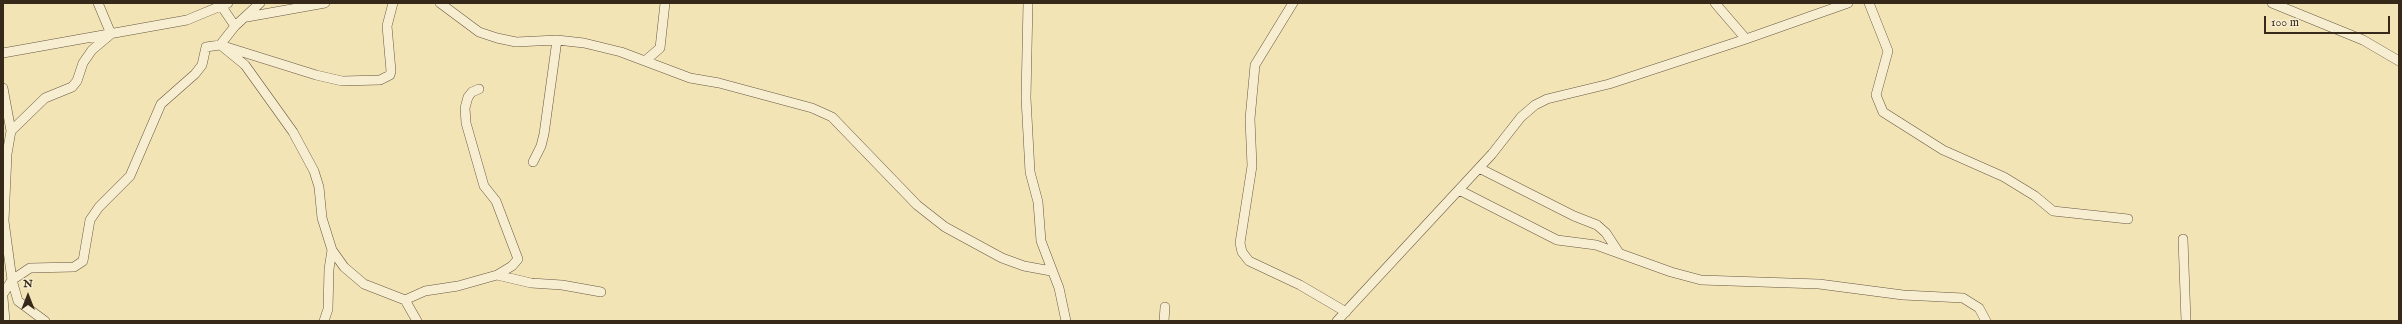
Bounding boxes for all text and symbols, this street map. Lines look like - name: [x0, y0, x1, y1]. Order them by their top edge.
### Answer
- scale bar: [2266, 8, 2392, 34]
- text: 100 m: [2271, 15, 2299, 30]
- north arrow: [8, 276, 48, 316]
- text: N: [23, 277, 33, 291]

